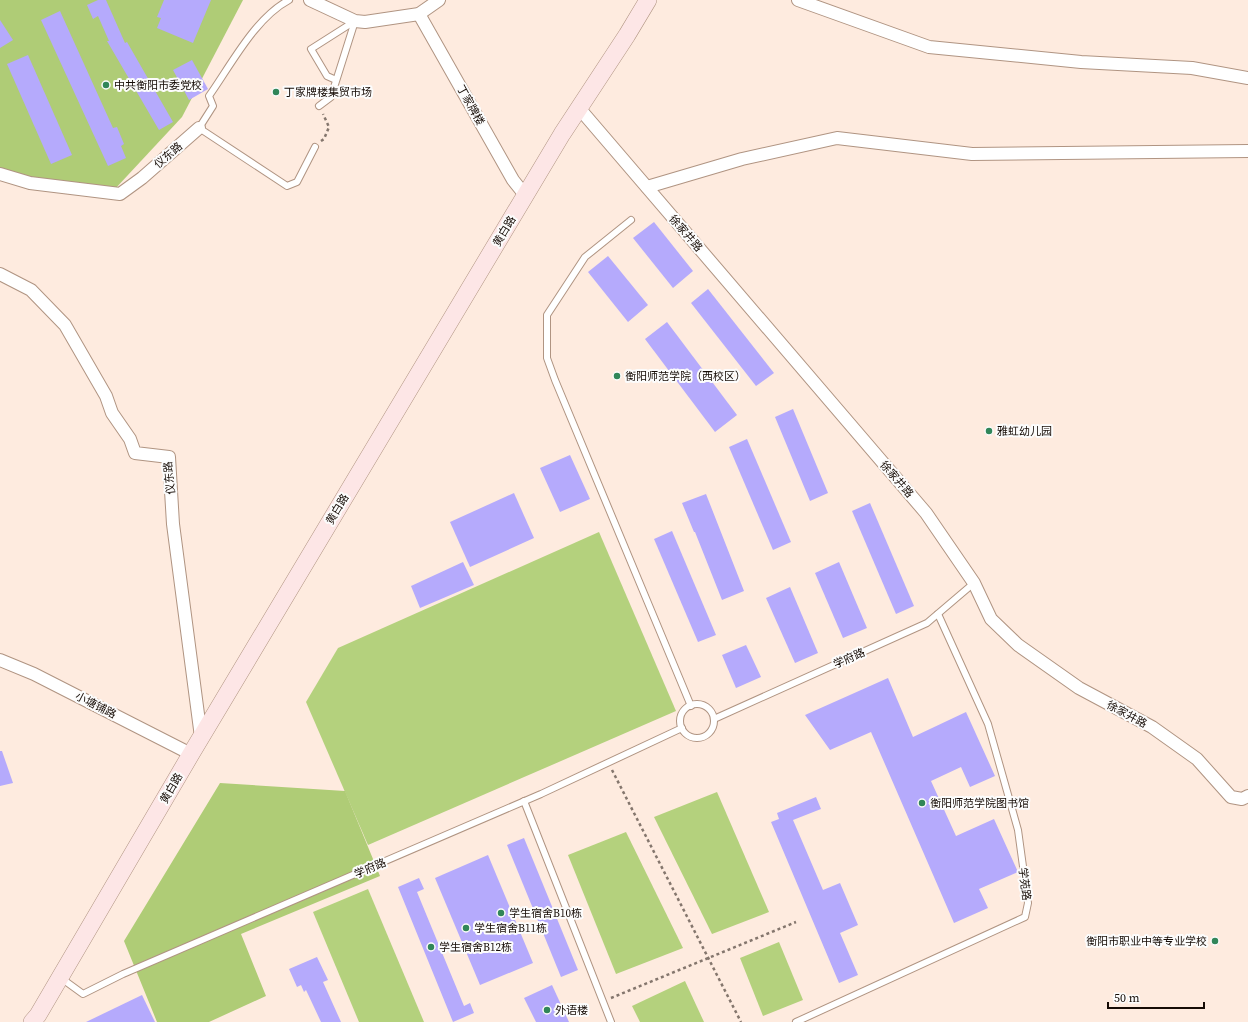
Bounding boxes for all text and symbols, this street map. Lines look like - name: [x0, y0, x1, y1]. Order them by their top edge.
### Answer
- place label: 中共衡阳市委党校: [114, 78, 202, 93]
- marker: 中共衡阳市委党校: [101, 80, 111, 90]
- street label: 丁家牌楼: [453, 82, 488, 128]
- place label: 丁家牌楼集贸市场: [284, 85, 372, 100]
- marker: 丁家牌楼集贸市场: [271, 87, 281, 97]
- street label: 仪东路: [151, 139, 186, 172]
- street label: 徐家井路: [666, 212, 706, 255]
- street label: 黄白路: [490, 213, 519, 249]
- place label: 衡阳师范学院（西校区）: [625, 369, 746, 384]
- marker: 衡阳师范学院（西校区）: [612, 371, 622, 381]
- place label: 雅虹幼儿园: [997, 424, 1052, 439]
- marker: 雅虹幼儿园: [984, 426, 994, 436]
- street label: 徐家井路: [877, 458, 917, 501]
- street label: 仪东路: [160, 461, 179, 495]
- street label: 黄白路: [323, 491, 352, 527]
- street label: 学府路: [831, 645, 867, 672]
- street label: 小塘铺路: [73, 689, 119, 722]
- street label: 徐家井路: [1104, 697, 1150, 731]
- street label: 黄白路: [157, 770, 186, 806]
- place label: 衡阳师范学院图书馆: [930, 796, 1029, 811]
- marker: 衡阳师范学院图书馆: [917, 798, 927, 808]
- street label: 学府路: [352, 855, 388, 882]
- street label: 学苑路: [1015, 867, 1034, 901]
- place label: 学生宿舍B10栋: [509, 906, 582, 921]
- marker: 学生宿舍B10栋: [496, 908, 506, 918]
- place label: 学生宿舍B11栋: [474, 921, 547, 936]
- marker: 学生宿舍B11栋: [461, 923, 471, 933]
- place label: 衡阳市职业中等专业学校: [1086, 934, 1207, 949]
- marker: 衡阳市职业中等专业学校: [1210, 936, 1220, 946]
- place label: 学生宿舍B12栋: [439, 940, 512, 955]
- marker: 学生宿舍B12栋: [426, 942, 436, 952]
- scale bar: [1108, 984, 1204, 1010]
- text: 50 m: [1114, 990, 1140, 1006]
- place label: 外语楼: [555, 1003, 588, 1018]
- marker: 外语楼: [542, 1005, 552, 1015]

